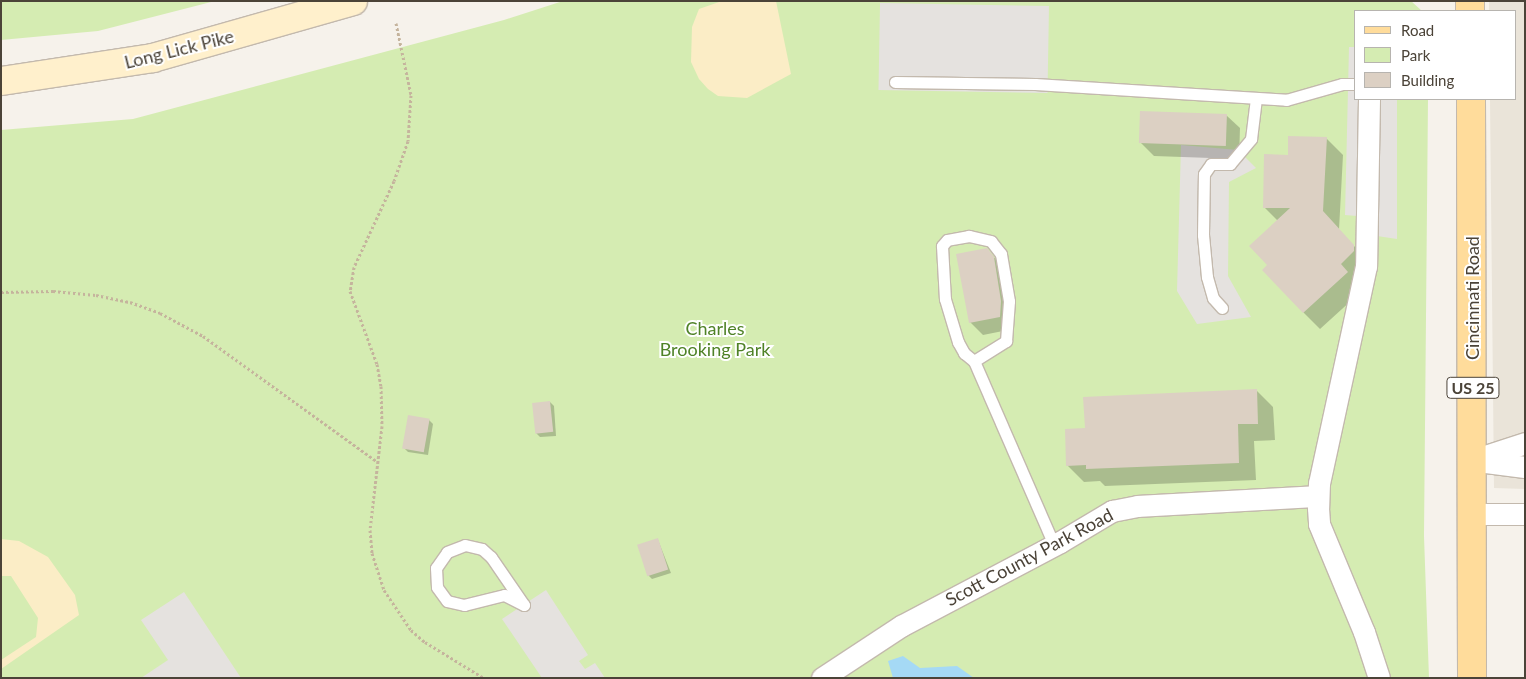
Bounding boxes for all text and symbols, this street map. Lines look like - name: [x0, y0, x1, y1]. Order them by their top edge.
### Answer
- legend: [1354, 10, 1516, 100]
- text: Road: [1401, 21, 1434, 39]
- street label: Long Lick Pike: [122, 25, 236, 73]
- text: Park: [1401, 46, 1430, 64]
- text: Building: [1401, 71, 1454, 89]
- street label: Cincinnati Road: [1461, 236, 1483, 360]
- park label: Charles Brooking Park: [660, 318, 770, 360]
- road number: US 25: [1446, 374, 1500, 402]
- street label: Scott County Park Road: [941, 504, 1117, 610]

